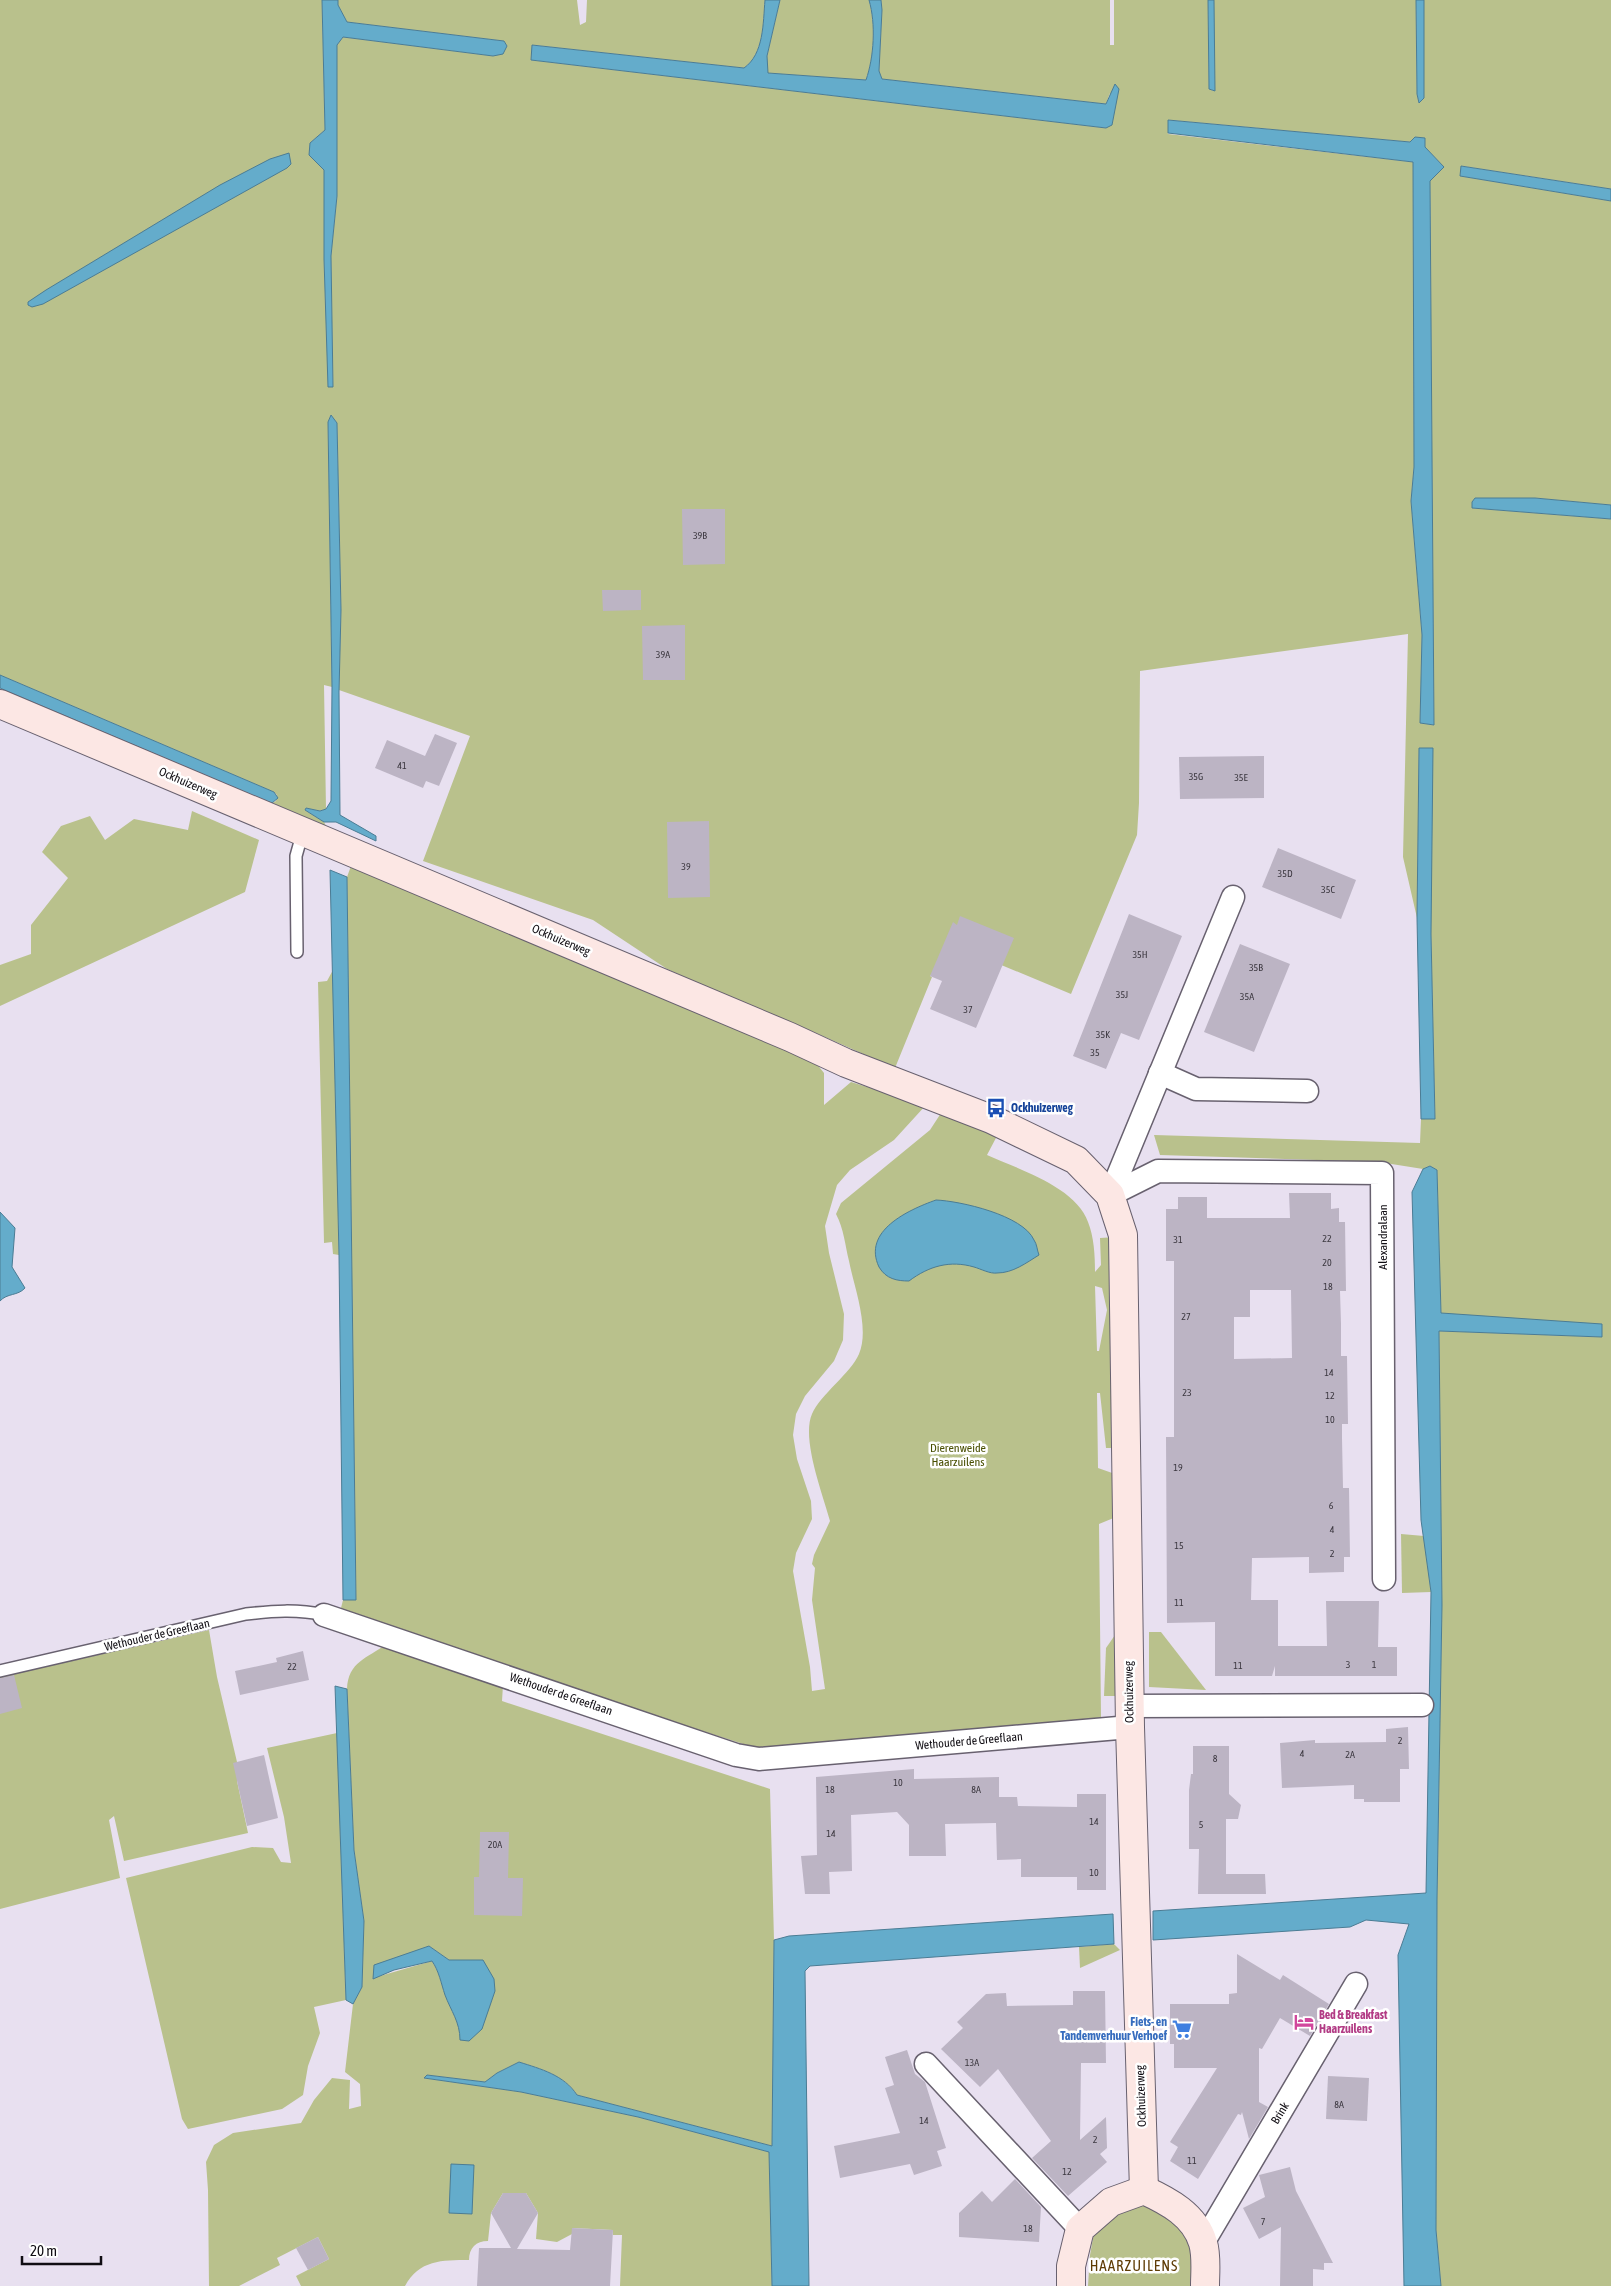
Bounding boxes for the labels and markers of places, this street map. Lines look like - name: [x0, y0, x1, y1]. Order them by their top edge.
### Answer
- bus stop icon: Ockhuizerweg: [985, 1097, 1007, 1119]
- place label: Ockhuizerweg: [1011, 1101, 1074, 1115]
- place label: Bed & Breakfast Haarzuilens: [1319, 2008, 1388, 2036]
- hotel icon: Bed & Breakfast Haarzuilens: [1293, 2011, 1315, 2033]
- place label: Fiets- en Tandemverhuur Verhoef: [1060, 2015, 1168, 2043]
- supermarket icon: Fiets- en Tandemverhuur Verhoef: [1171, 2018, 1193, 2040]

